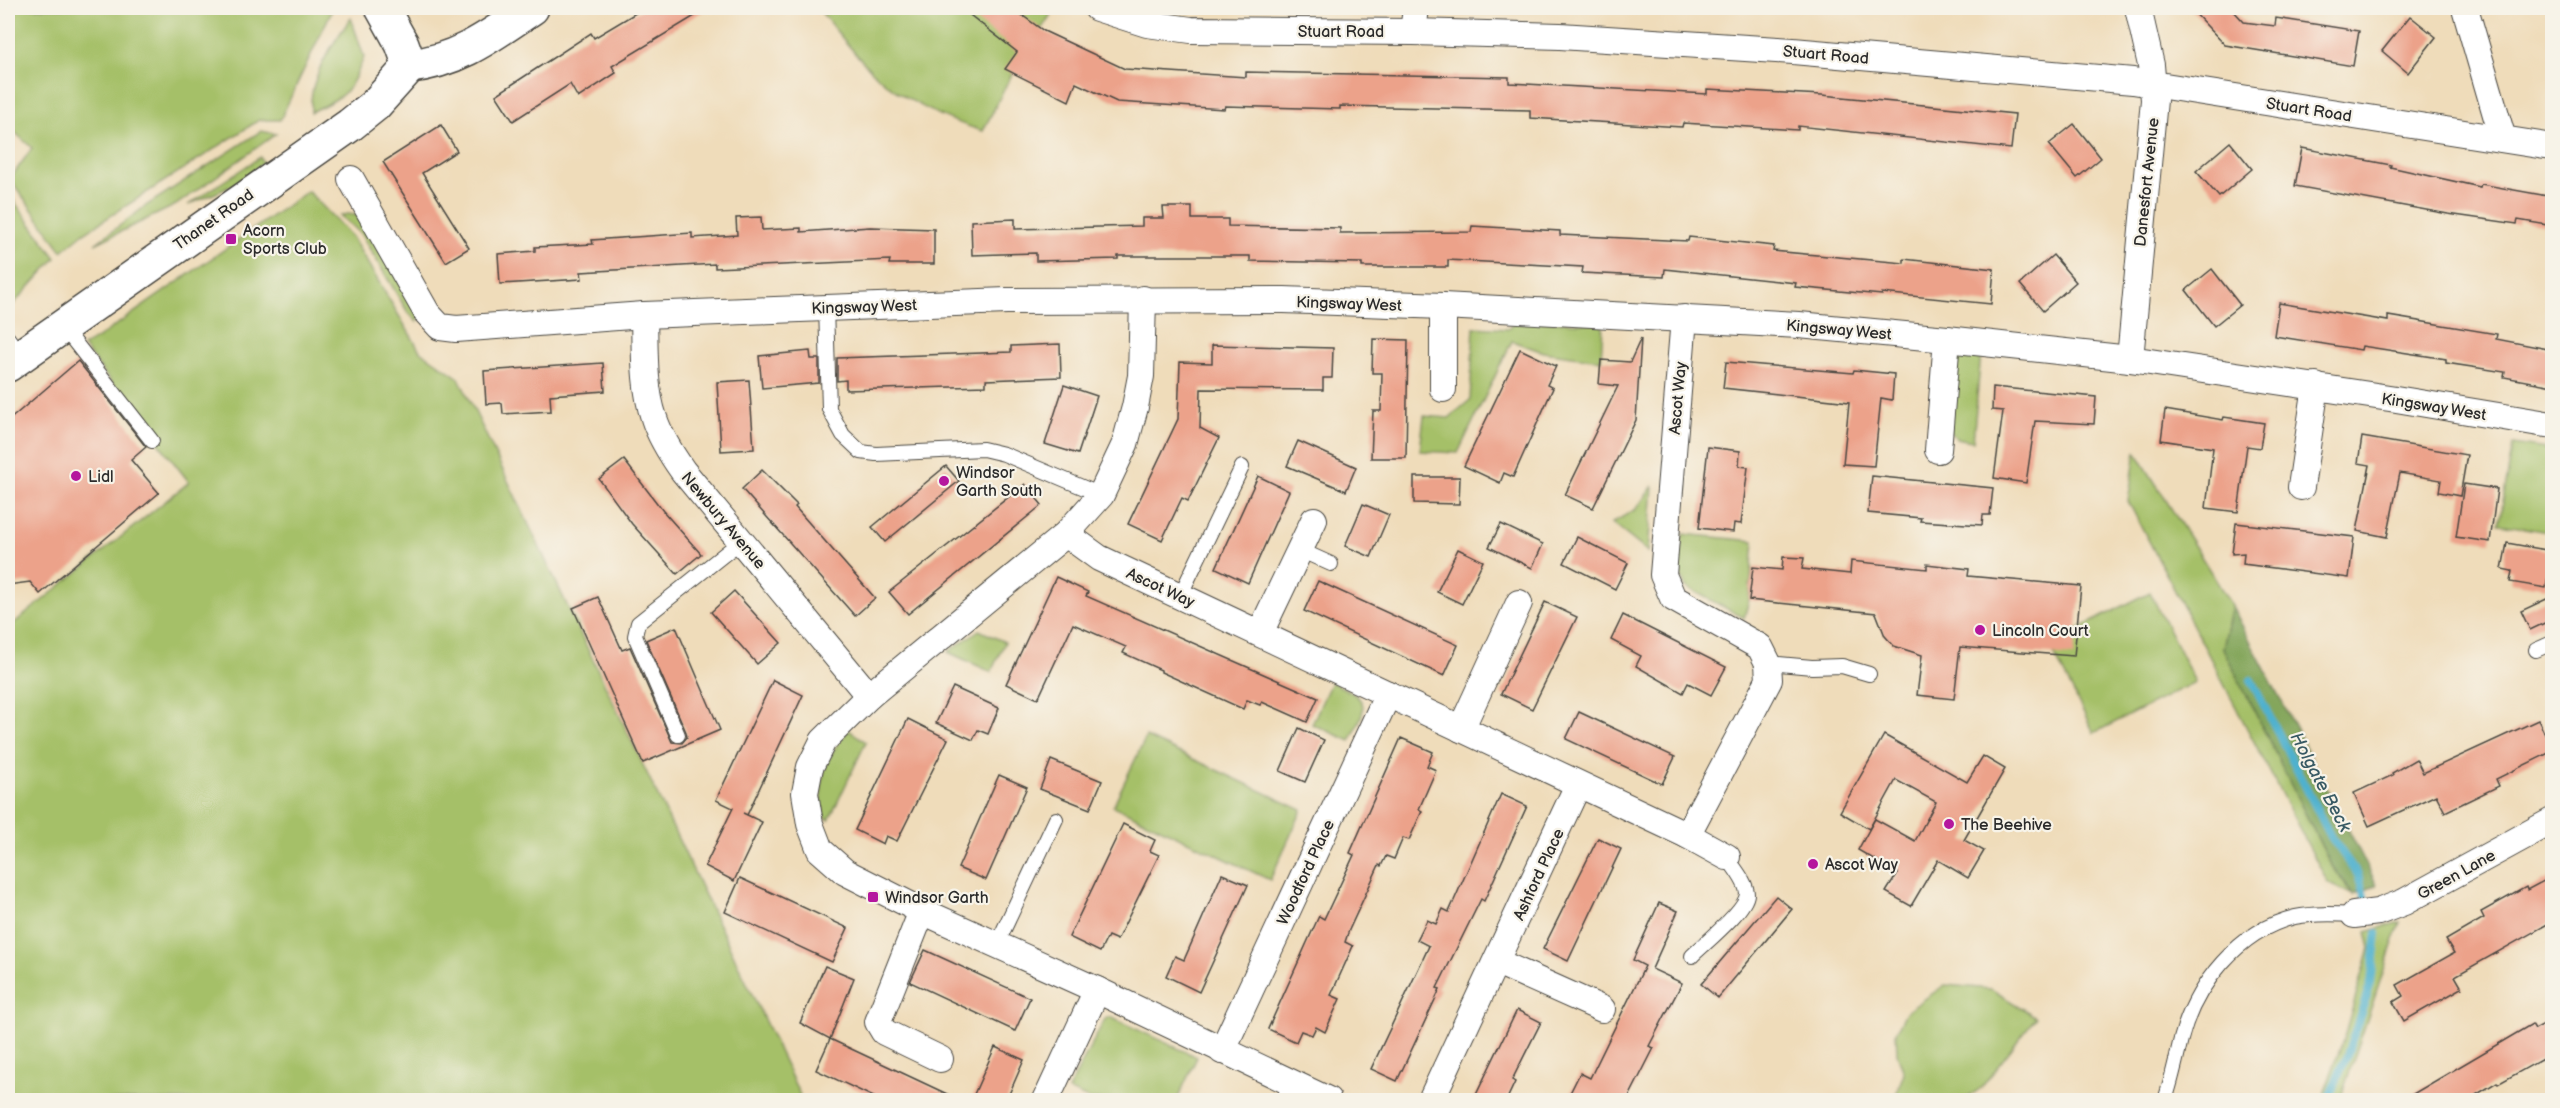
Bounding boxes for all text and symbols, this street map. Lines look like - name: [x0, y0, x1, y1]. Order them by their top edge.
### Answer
- street label: Stuart Road: [1298, 23, 1384, 42]
- street label: Stuart Road: [1782, 42, 1870, 69]
- street label: Stuart Road: [2265, 94, 2353, 127]
- street label: Danesfort Avenue: [2131, 116, 2164, 247]
- street label: Thanet Road: [170, 186, 258, 255]
- place label: Acorn Sports Club: [243, 222, 327, 259]
- marker: Acorn Sports Club: [224, 232, 238, 246]
- street label: Kingsway West: [1296, 293, 1402, 316]
- street label: Kingsway West: [811, 296, 917, 319]
- street label: Kingsway West: [1785, 316, 1892, 345]
- street label: Ascot Way: [1666, 360, 1691, 435]
- street label: Kingsway West: [2380, 390, 2488, 425]
- place label: Windsor Garth South: [956, 464, 1042, 501]
- place label: Lidl: [88, 468, 114, 487]
- marker: Lidl: [69, 469, 83, 483]
- street label: Newbury Avenue: [677, 469, 769, 574]
- marker: Windsor Garth South: [937, 474, 951, 488]
- street label: Ascot Way: [1123, 564, 1198, 613]
- place label: Lincoln Court: [1992, 622, 2089, 641]
- marker: Lincoln Court: [1973, 623, 1987, 637]
- water label: Holgate Beck: [2286, 729, 2356, 837]
- place label: The Beehive: [1961, 816, 2052, 835]
- street label: Woodford Place: [1274, 817, 1339, 928]
- marker: The Beehive: [1942, 817, 1956, 831]
- street label: Ashford Place: [1510, 825, 1569, 924]
- street label: Green Lane: [2414, 846, 2499, 904]
- place label: Ascot Way: [1825, 856, 1899, 875]
- marker: Ascot Way: [1806, 857, 1820, 871]
- place label: Windsor Garth: [885, 889, 989, 908]
- marker: Windsor Garth: [866, 890, 880, 904]

